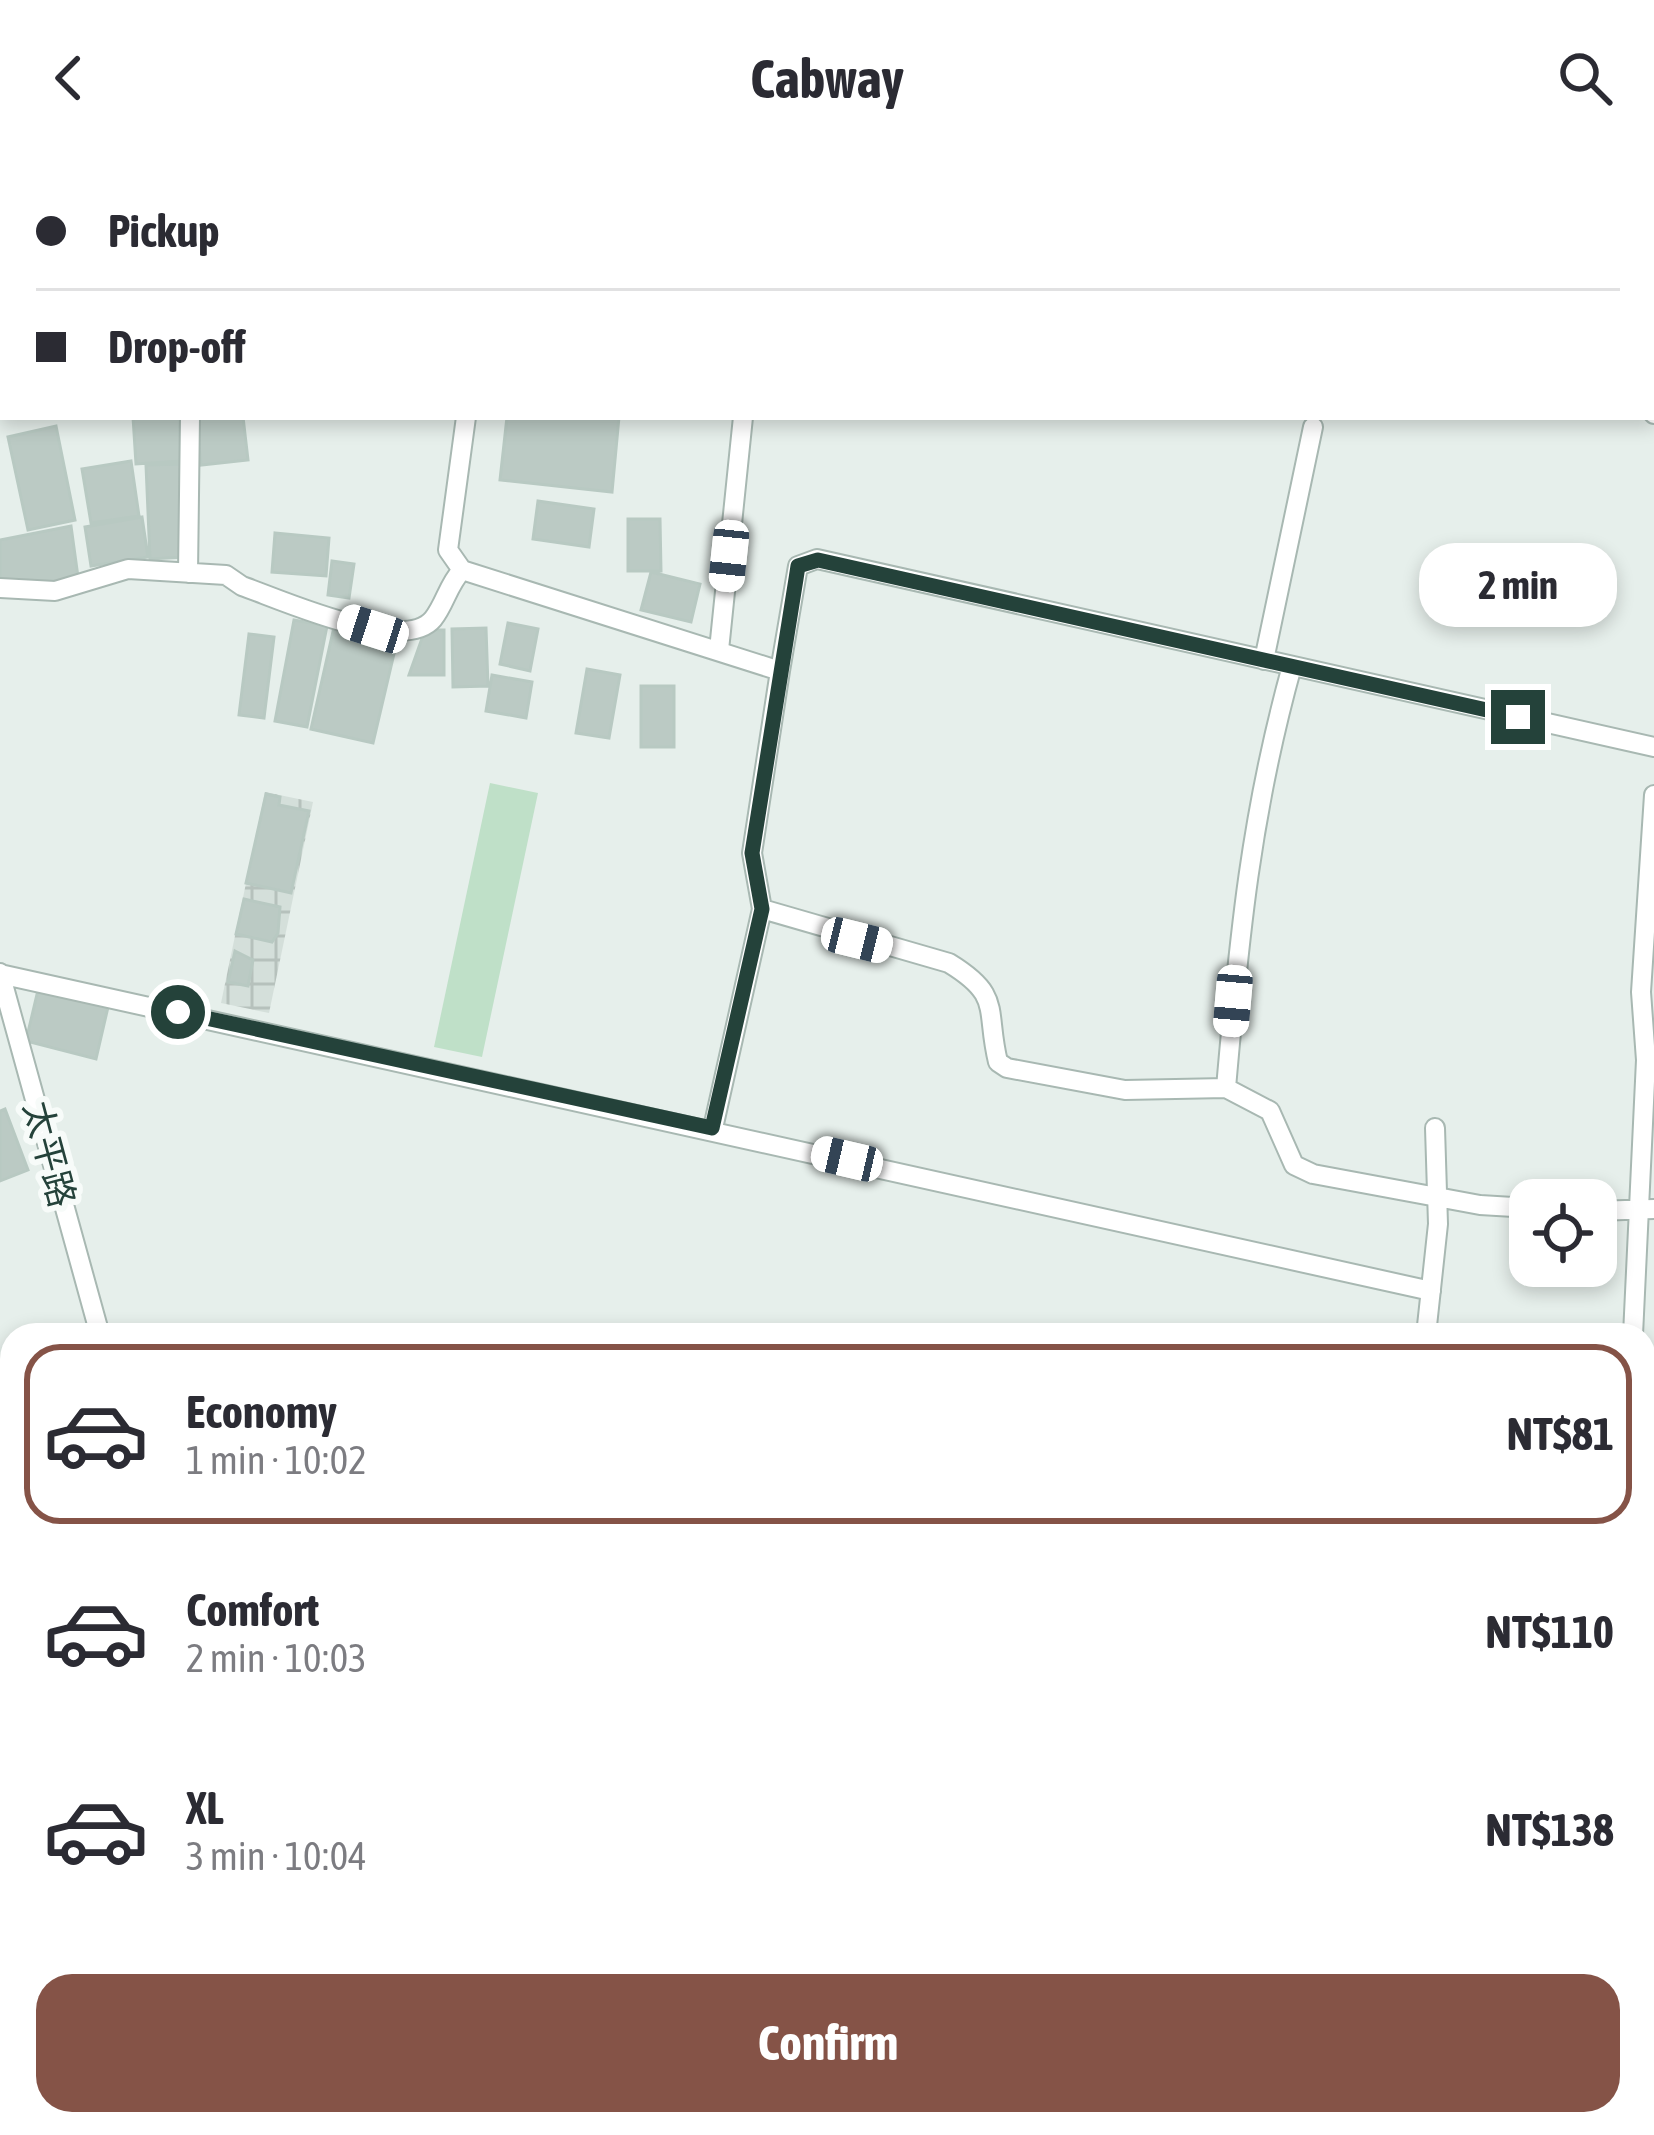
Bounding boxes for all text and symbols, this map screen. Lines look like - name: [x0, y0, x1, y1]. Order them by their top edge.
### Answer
- icon: back: [36, 45, 102, 111]
- icon: search: [1552, 45, 1618, 111]
- text: Cabway: [750, 48, 904, 109]
- text: Pickup: [108, 205, 219, 257]
- text: Drop-off: [108, 321, 246, 373]
- car: [707, 518, 751, 594]
- callout: 2 min: [1419, 543, 1617, 627]
- text: 2 min: [1478, 563, 1558, 607]
- car: [333, 601, 413, 657]
- route end: [1491, 690, 1545, 744]
- car: [818, 914, 896, 966]
- car: [1212, 964, 1254, 1038]
- route start: [151, 985, 205, 1039]
- street label: 太平路: [16, 1096, 84, 1212]
- car: [808, 1133, 886, 1185]
- map controls: [1509, 1179, 1617, 1287]
- button: locate: [1509, 1179, 1617, 1287]
- icon: car: [42, 1380, 150, 1488]
- text: Economy: [186, 1386, 337, 1438]
- text: NT$81: [1506, 1408, 1614, 1460]
- text: 1 min · 10:02: [186, 1438, 367, 1482]
- icon: car: [42, 1578, 150, 1686]
- text: Comfort: [186, 1584, 319, 1636]
- text: NT$110: [1485, 1606, 1614, 1658]
- text: 2 min · 10:03: [186, 1636, 367, 1680]
- icon: car: [42, 1776, 150, 1884]
- text: XL: [186, 1782, 224, 1834]
- text: NT$138: [1485, 1804, 1614, 1856]
- text: 3 min · 10:04: [186, 1834, 367, 1878]
- button: Confirm: [36, 1974, 1620, 2112]

